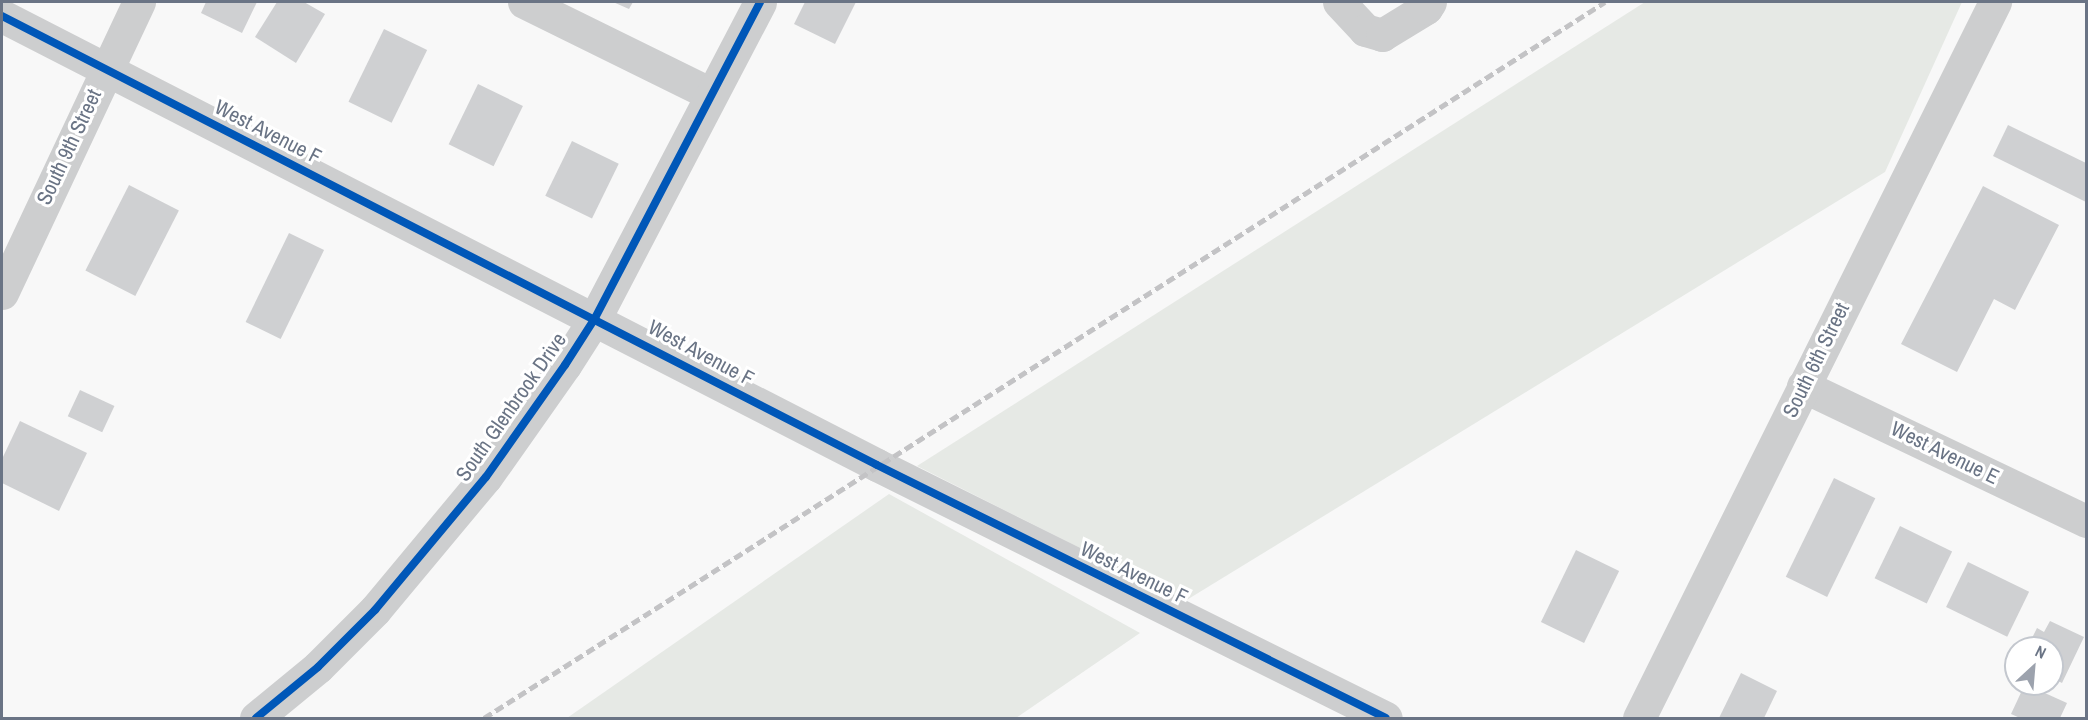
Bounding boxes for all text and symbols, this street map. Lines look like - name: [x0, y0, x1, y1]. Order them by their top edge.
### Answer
- street label: South 9th Street: [31, 85, 107, 209]
- street label: West Avenue F: [210, 94, 326, 170]
- street label: South 6th Street: [1777, 299, 1855, 421]
- street label: West Avenue F: [643, 314, 759, 392]
- street label: South Glenbrook Drive: [450, 328, 572, 486]
- street label: West Avenue E: [1886, 416, 2004, 490]
- street label: West Avenue F: [1076, 536, 1192, 610]
- north arrow: [2004, 636, 2064, 696]
- text: N: [2032, 640, 2050, 664]

